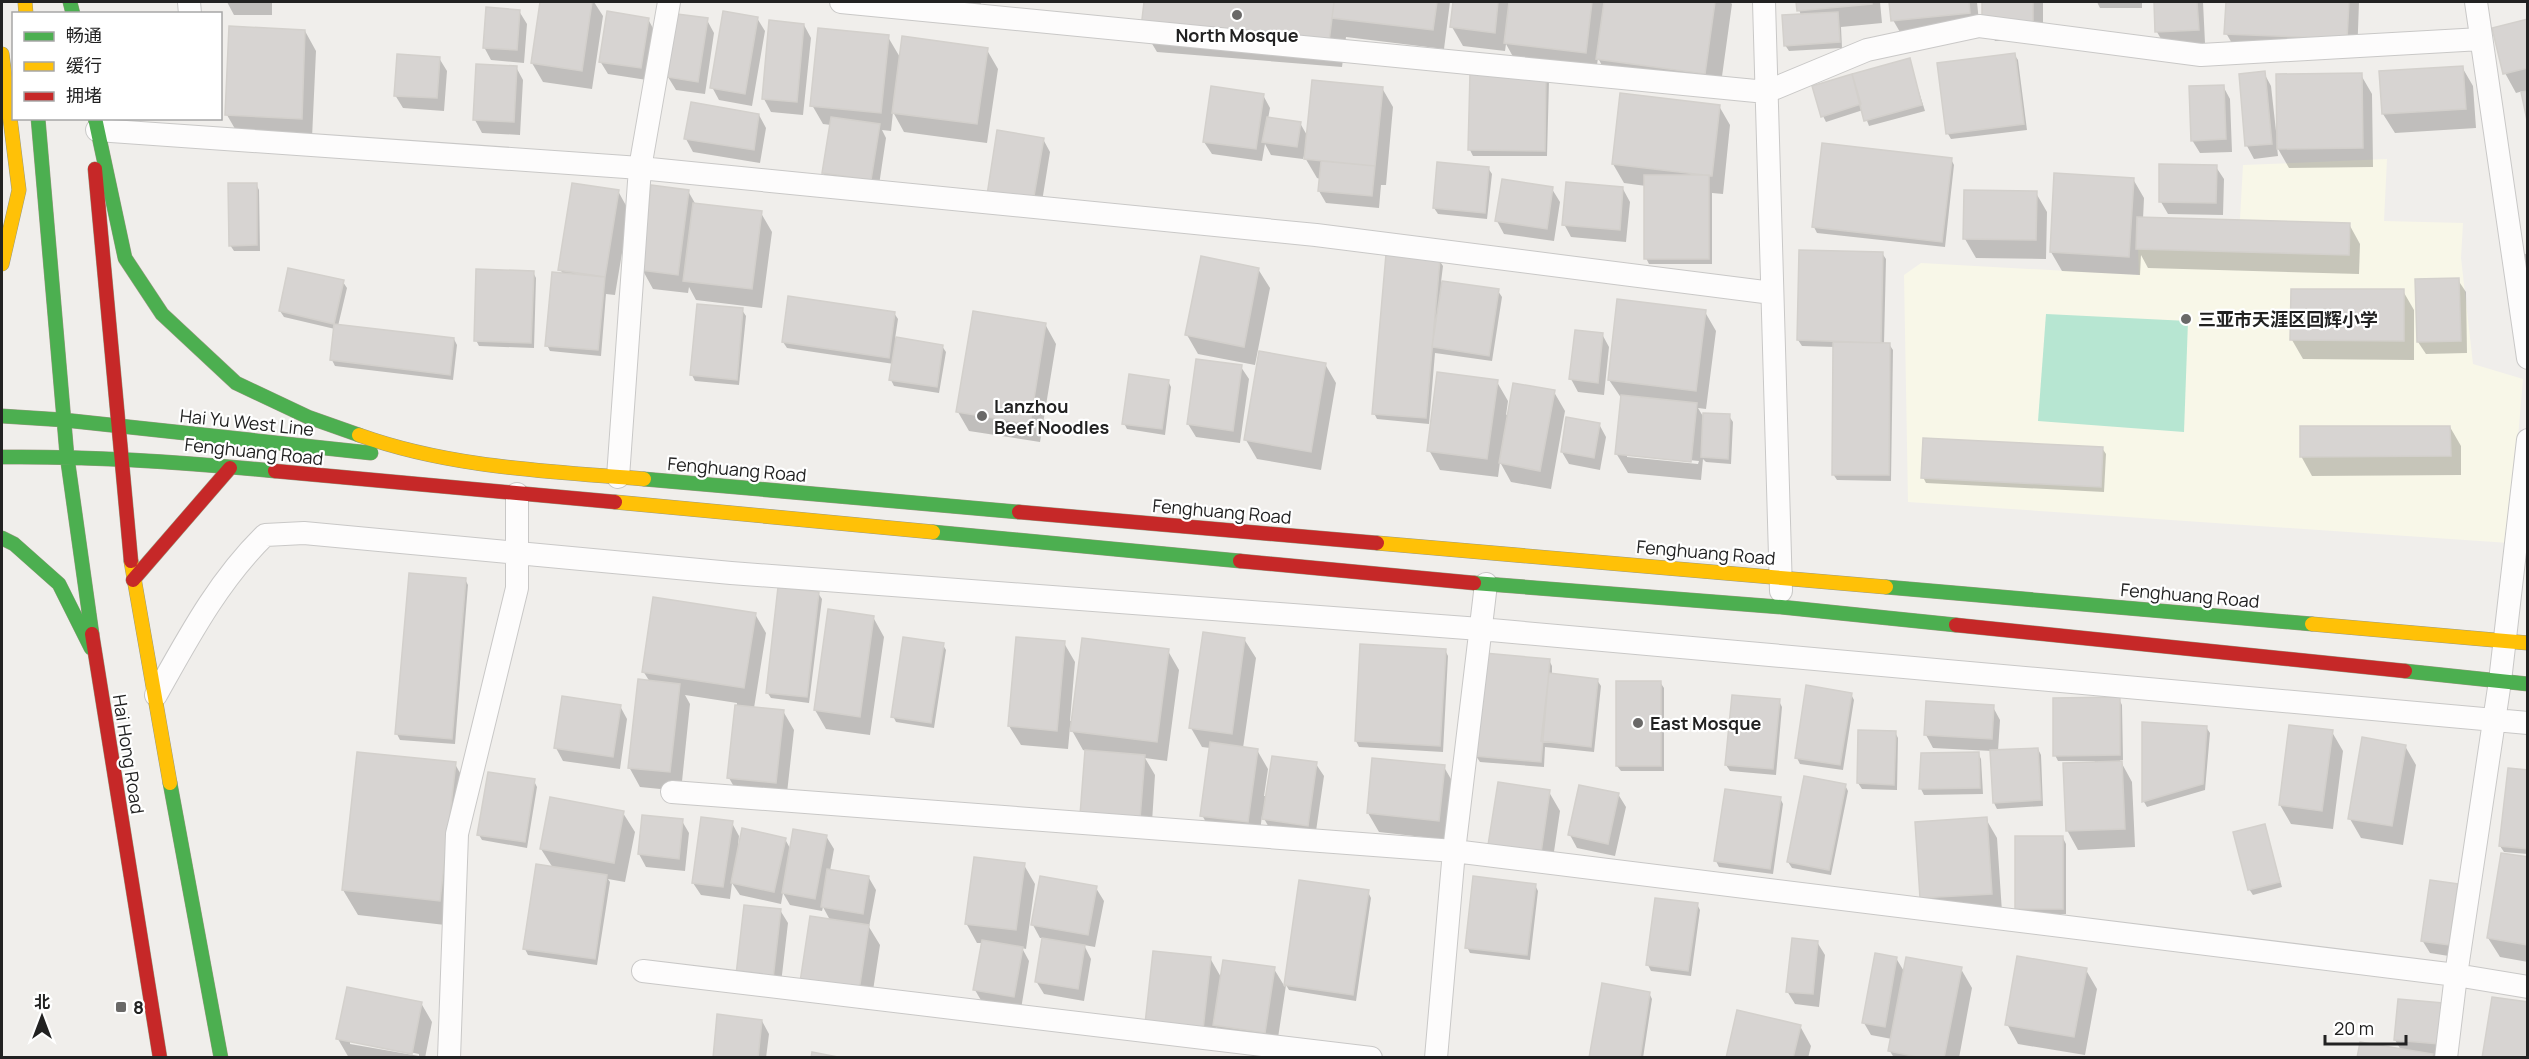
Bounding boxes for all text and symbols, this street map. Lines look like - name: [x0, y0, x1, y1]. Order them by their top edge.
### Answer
- marker: North Mosque: [1230, 8, 1244, 22]
- legend: [12, 12, 222, 120]
- text: 畅通: [66, 23, 102, 47]
- place label: North Mosque: [1175, 23, 1299, 47]
- text: 缓行: [66, 53, 102, 77]
- text: 拥堵: [66, 83, 102, 107]
- place label: 三亚市天涯区回辉小学: [2198, 307, 2378, 331]
- marker: 三亚市天涯区回辉小学: [2179, 312, 2193, 326]
- place label: Lanzhou Beef Noodles: [994, 394, 1110, 439]
- street label: Hai Yu West Line: [179, 403, 315, 441]
- marker: Lanzhou Beef Noodles: [975, 409, 989, 423]
- street label: Fenghuang Road: [183, 432, 325, 470]
- street label: Fenghuang Road: [667, 451, 807, 487]
- street label: Fenghuang Road: [1152, 493, 1292, 529]
- street label: Fenghuang Road: [1636, 534, 1776, 570]
- street label: Fenghuang Road: [2120, 577, 2260, 613]
- street label: Hai Hong Road: [108, 693, 150, 815]
- place label: East Mosque: [1650, 711, 1761, 735]
- marker: East Mosque: [1631, 716, 1645, 730]
- north arrow: [12, 987, 72, 1047]
- text: 北: [34, 991, 50, 1013]
- place label: 8: [133, 995, 144, 1019]
- marker: 8: [114, 1000, 128, 1014]
- scale bar: [2325, 1008, 2406, 1046]
- text: 20 m: [2334, 1016, 2374, 1040]

